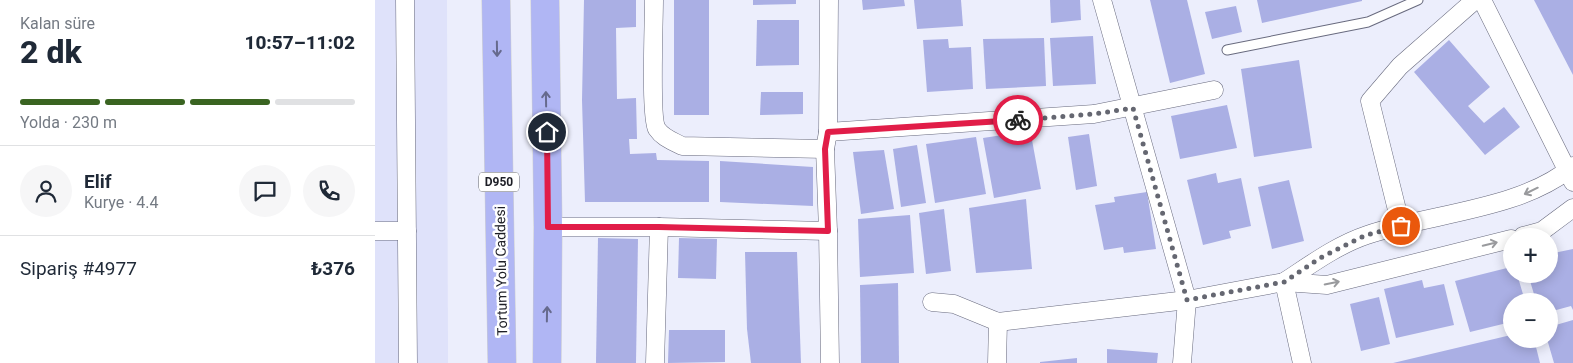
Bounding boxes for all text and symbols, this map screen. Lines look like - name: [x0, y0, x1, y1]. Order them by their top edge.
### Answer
- text: Kalan süre: [20, 14, 95, 33]
- text: 10:57–11:02: [244, 31, 355, 54]
- text: 2 dk: [20, 33, 82, 71]
- one-way arrow: [492, 40, 502, 56]
- one-way arrow: [541, 92, 551, 108]
- courier: [993, 95, 1043, 145]
- icon: bike: [1004, 106, 1032, 134]
- pin: [526, 111, 568, 153]
- text: Yolda · 230 m: [20, 113, 117, 132]
- icon: home: [533, 118, 561, 146]
- button: person: [20, 165, 72, 217]
- button: chat: [239, 165, 291, 217]
- button: phone: [303, 165, 355, 217]
- text: Elif: [84, 170, 112, 193]
- road number: D950: [479, 172, 519, 192]
- one-way arrow: [1524, 187, 1539, 196]
- text: Kurye · 4.4: [84, 193, 159, 212]
- pin: [1380, 205, 1422, 247]
- street label: Tortum Yolu Caddesi: [492, 206, 510, 336]
- icon: bag: [1387, 212, 1415, 240]
- map controls: [1503, 228, 1558, 348]
- button: +: [1503, 228, 1558, 283]
- one-way arrow: [1482, 239, 1498, 248]
- text: Sipariş #4977: [20, 257, 137, 280]
- text: ₺376: [311, 257, 355, 280]
- one-way arrow: [1324, 277, 1340, 287]
- button: −: [1503, 293, 1558, 348]
- one-way arrow: [542, 307, 552, 323]

